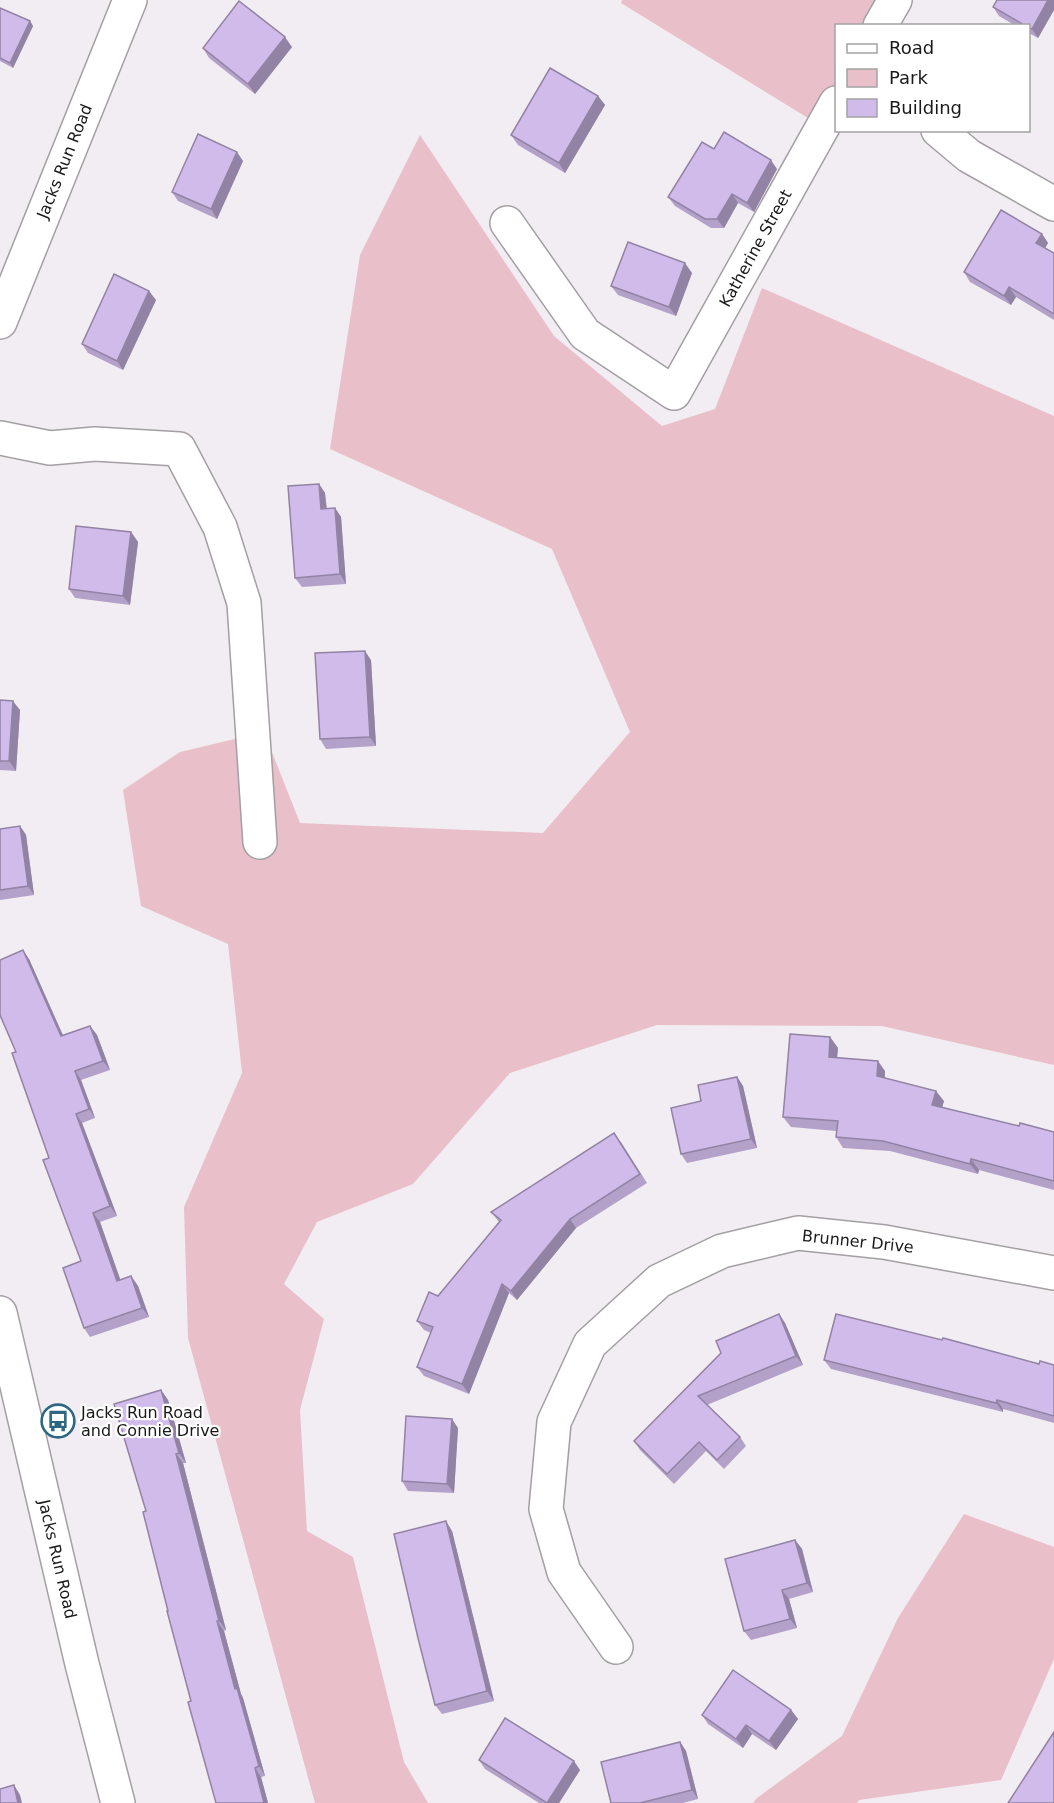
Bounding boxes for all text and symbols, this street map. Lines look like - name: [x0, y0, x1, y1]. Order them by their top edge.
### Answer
- legend: [835, 24, 1030, 132]
- text: Road: [889, 37, 934, 58]
- text: Park: [889, 67, 928, 88]
- text: Building: [889, 97, 962, 118]
- street label: Jacks Run Road: [32, 101, 96, 222]
- street label: Katherine Street: [715, 186, 795, 310]
- street label: Brunner Drive: [801, 1226, 915, 1257]
- bus stop icon: Jacks Run Road and Connie Drive: [40, 1403, 76, 1439]
- place label: Jacks Run Road and Connie Drive: [80, 1403, 219, 1440]
- street label: Jacks Run Road: [34, 1497, 80, 1621]

